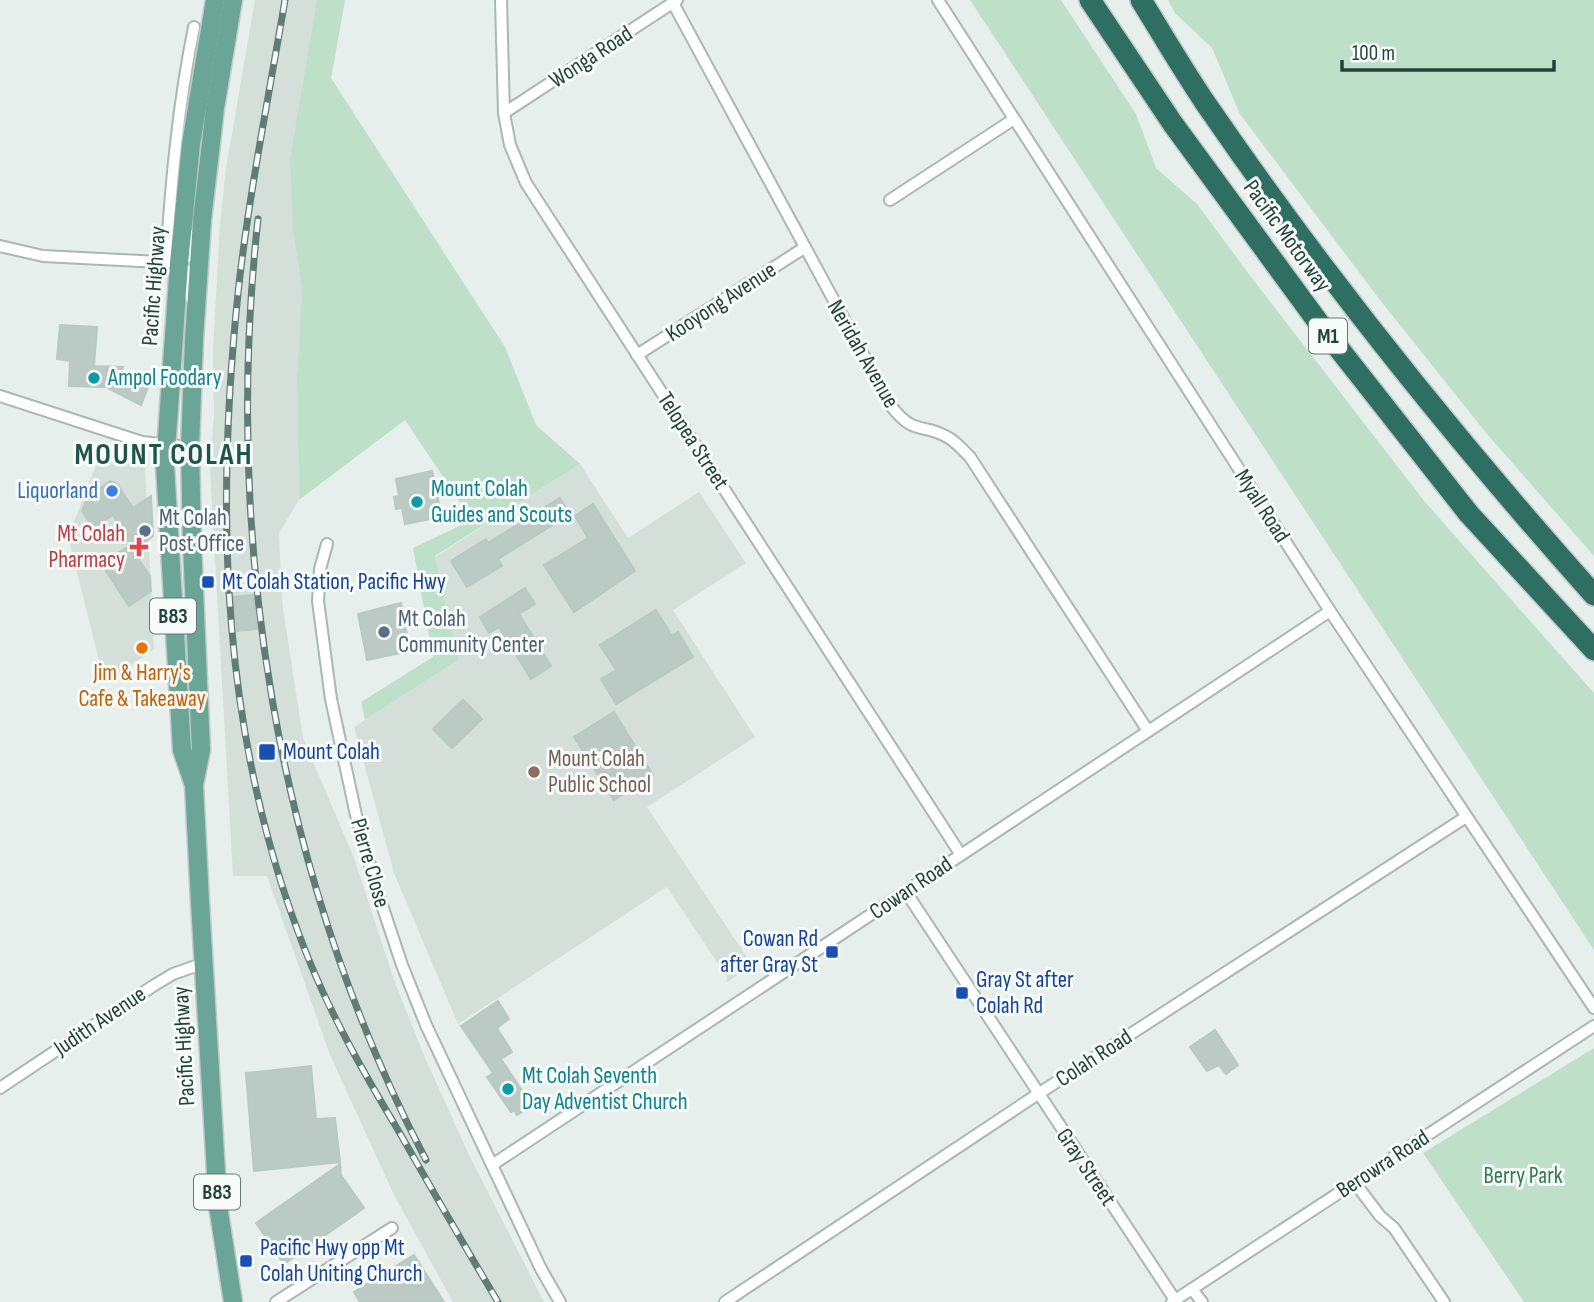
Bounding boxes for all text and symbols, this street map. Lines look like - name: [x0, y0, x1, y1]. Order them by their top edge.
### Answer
- street label: Wonga Road: [544, 20, 638, 94]
- scale bar: [1342, 28, 1554, 72]
- text: 100 m: [1352, 41, 1395, 66]
- street label: Pacific Motorway: [1237, 175, 1337, 297]
- street label: Pacific Highway: [136, 225, 172, 347]
- street label: Kooyong Avenue: [661, 256, 781, 348]
- street label: Neridah Avenue: [821, 295, 905, 413]
- road number: M1: [1309, 318, 1347, 354]
- place label: Ampol Foodary: [107, 364, 222, 392]
- marker: Ampol Foodary: [86, 370, 102, 386]
- street label: Telopea Street: [651, 387, 735, 495]
- district label: MOUNT COLAH: [74, 437, 254, 473]
- street label: Myall Road: [1228, 464, 1296, 548]
- place label: Mount Colah Guides and Scouts: [431, 475, 572, 529]
- place label: Liquorland: [17, 477, 98, 505]
- marker: Liquorland: [104, 483, 120, 499]
- marker: Mount Colah Guides and Scouts: [409, 494, 425, 510]
- place label: Mt Colah Post Office: [159, 504, 244, 558]
- place label: Mt Colah Pharmacy: [48, 520, 125, 574]
- marker: Mt Colah Post Office: [137, 523, 153, 539]
- marker: Mt Colah Pharmacy: [131, 539, 147, 555]
- place label: Mt Colah Station, Pacific Hwy: [222, 568, 446, 596]
- marker: Mt Colah Station, Pacific Hwy: [200, 574, 216, 590]
- road number: B83: [150, 598, 196, 634]
- place label: Mt Colah Community Center: [398, 605, 545, 659]
- marker: Mt Colah Community Center: [376, 624, 392, 640]
- marker: Jim & Harry's Cafe & Takeaway: [134, 640, 150, 656]
- place label: Jim & Harry's Cafe & Takeaway: [78, 659, 206, 713]
- place label: Mount Colah: [283, 738, 380, 766]
- marker: Mount Colah: [257, 742, 277, 762]
- place label: Mount Colah Public School: [548, 745, 651, 799]
- marker: Mount Colah Public School: [526, 764, 542, 780]
- street label: Pierre Close: [344, 815, 396, 911]
- street label: Cowan Road: [864, 850, 958, 926]
- place label: Cowan Rd after Gray St: [720, 925, 818, 979]
- marker: Cowan Rd after Gray St: [824, 944, 840, 960]
- place label: Gray St after Colah Rd: [976, 966, 1074, 1020]
- street label: Judith Avenue: [48, 980, 151, 1063]
- street label: Pacific Highway: [167, 985, 201, 1107]
- marker: Gray St after Colah Rd: [954, 985, 970, 1001]
- street label: Colah Road: [1051, 1023, 1137, 1093]
- place label: Mt Colah Seventh Day Adventist Church: [522, 1062, 688, 1116]
- marker: Mt Colah Seventh Day Adventist Church: [500, 1081, 516, 1097]
- street label: Gray Street: [1050, 1123, 1122, 1211]
- street label: Berowra Road: [1331, 1124, 1435, 1204]
- park label: Berry Park: [1483, 1162, 1563, 1190]
- road number: B83: [194, 1174, 240, 1210]
- place label: Pacific Hwy opp Mt Colah Uniting Church: [260, 1234, 423, 1288]
- marker: Pacific Hwy opp Mt Colah Uniting Church: [238, 1253, 254, 1269]

